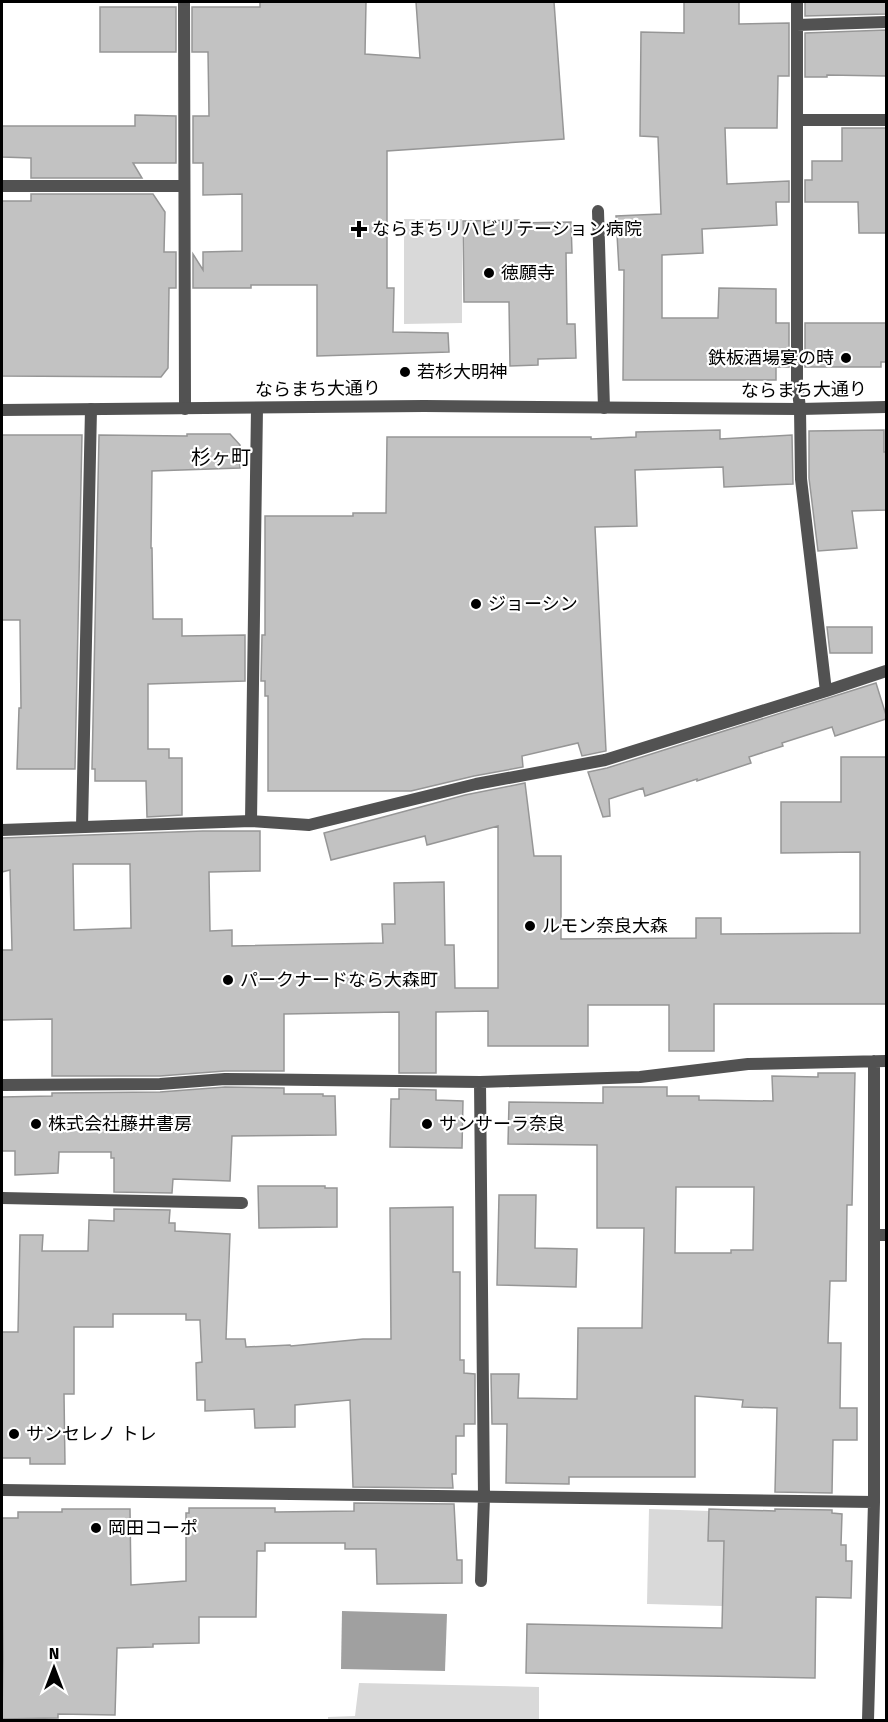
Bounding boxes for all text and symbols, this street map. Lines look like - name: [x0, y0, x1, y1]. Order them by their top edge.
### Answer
- place label: ならまちリハビリテーション病院: [372, 218, 642, 240]
- marker: ならまちリハビリテーション病院: [350, 220, 368, 238]
- place label: 徳願寺: [501, 262, 555, 284]
- marker: 徳願寺: [482, 266, 496, 280]
- place label: 鉄板酒場宴の時: [708, 347, 834, 369]
- marker: 鉄板酒場宴の時: [839, 351, 853, 365]
- place label: 若杉大明神: [417, 361, 507, 383]
- marker: 若杉大明神: [398, 365, 412, 379]
- street label: ならまち大通り: [255, 377, 381, 401]
- street label: ならまち大通り: [741, 378, 867, 402]
- district label: 杉ヶ町: [191, 445, 251, 469]
- place label: ジョーシン: [488, 593, 578, 615]
- marker: ジョーシン: [469, 597, 483, 611]
- place label: ルモン奈良大森: [542, 915, 668, 937]
- marker: ルモン奈良大森: [523, 919, 537, 933]
- place label: パークナードなら大森町: [240, 969, 438, 991]
- marker: パークナードなら大森町: [221, 973, 235, 987]
- place label: 株式会社藤井書房: [48, 1113, 192, 1135]
- place label: サンサーラ奈良: [439, 1113, 565, 1135]
- marker: 株式会社藤井書房: [29, 1117, 43, 1131]
- marker: サンサーラ奈良: [420, 1117, 434, 1131]
- place label: サンセレノ トレ: [26, 1423, 157, 1445]
- marker: サンセレノ トレ: [7, 1427, 21, 1441]
- place label: 岡田コーポ: [108, 1517, 198, 1539]
- marker: 岡田コーポ: [89, 1521, 103, 1535]
- north arrow: [24, 1638, 84, 1698]
- text: N: [49, 1644, 59, 1663]

